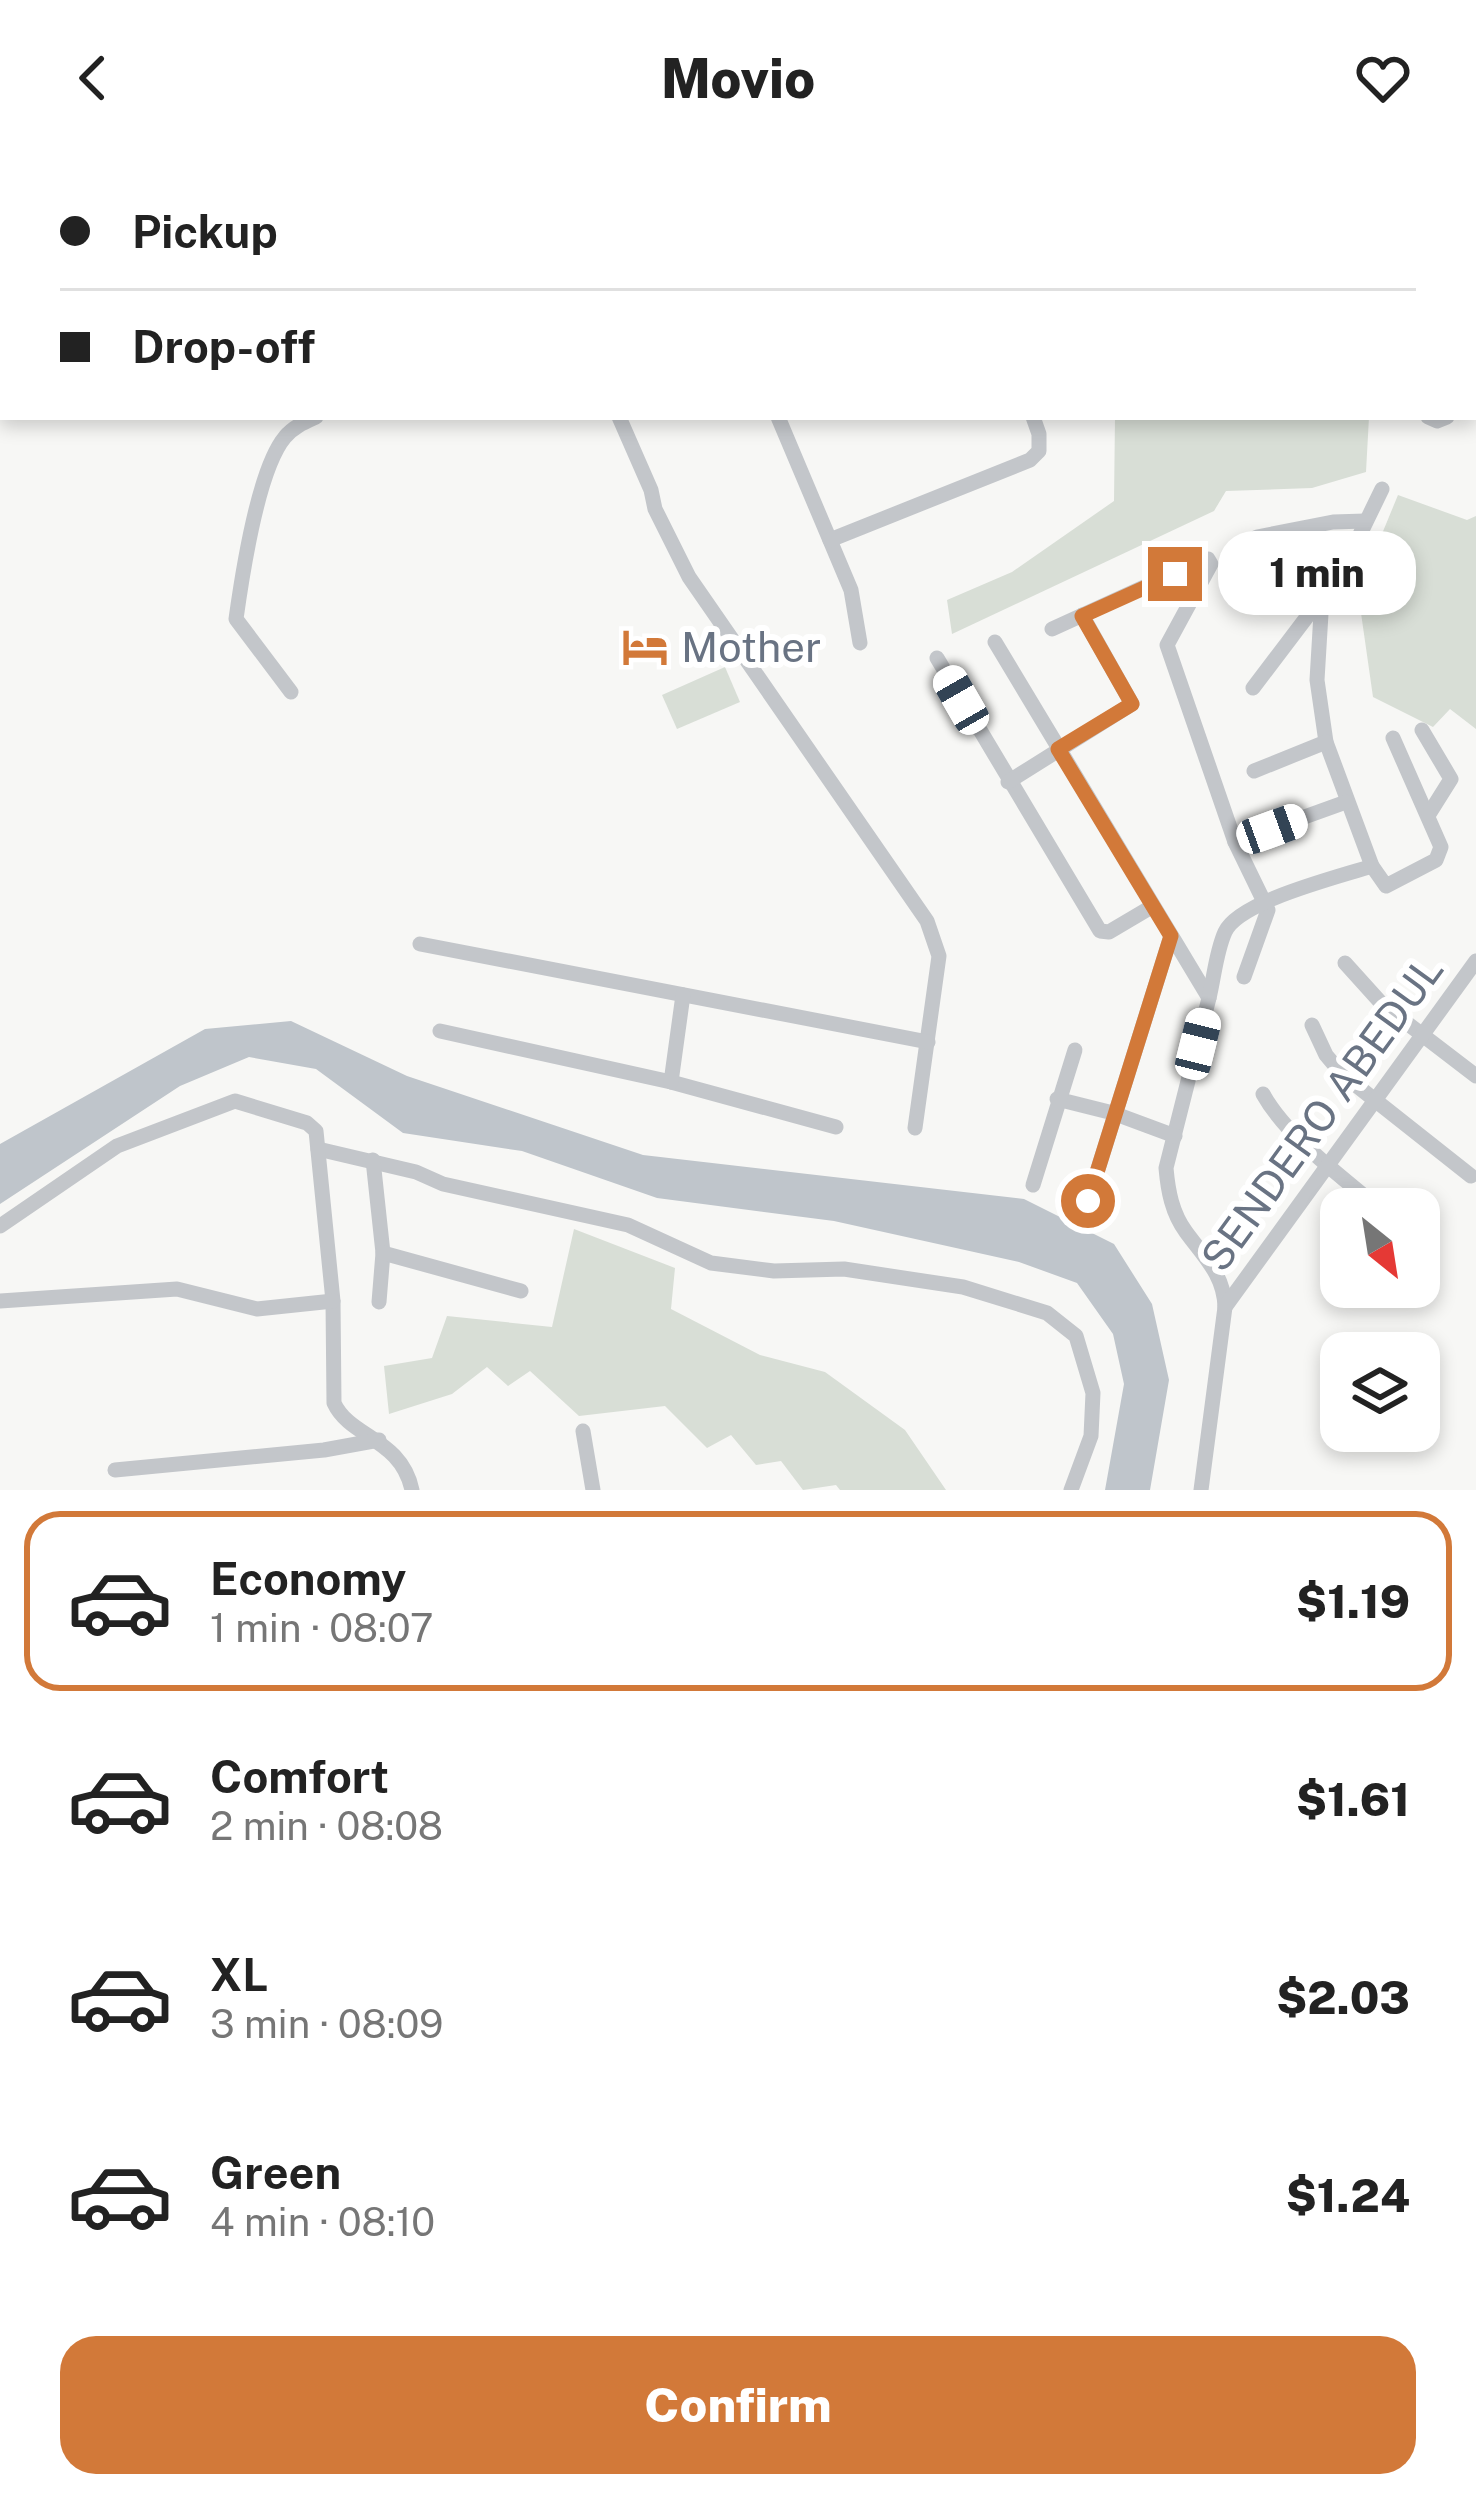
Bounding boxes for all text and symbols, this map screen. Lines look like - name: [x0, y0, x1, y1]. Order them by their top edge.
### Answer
- icon: back: [60, 45, 126, 111]
- icon: heart: [1350, 45, 1416, 111]
- text: Movio: [661, 47, 815, 110]
- text: Pickup: [132, 205, 278, 258]
- text: Drop-off: [132, 320, 315, 373]
- callout: 1 min: [1217, 532, 1415, 616]
- route end: [1148, 547, 1202, 601]
- text: 1 min: [1269, 550, 1365, 596]
- hotel icon: Mother: [620, 622, 670, 672]
- place label: Mother: [681, 622, 821, 671]
- car: [927, 660, 995, 740]
- car: [1232, 800, 1312, 858]
- street label: SENDERO ABEDUL: [1191, 945, 1452, 1280]
- car: [1172, 1005, 1224, 1083]
- route start: [1061, 1174, 1115, 1228]
- north arrow: [1320, 1188, 1440, 1308]
- map controls: [1320, 1188, 1440, 1452]
- button: layers: [1320, 1332, 1440, 1452]
- icon: car: [66, 1547, 174, 1655]
- text: Economy: [210, 1552, 406, 1605]
- text: $1.19: [1296, 1575, 1410, 1628]
- text: 1 min · 08:07: [210, 1605, 433, 1651]
- icon: car: [66, 1745, 174, 1853]
- text: Comfort: [210, 1750, 389, 1803]
- text: $1.61: [1296, 1773, 1410, 1826]
- text: 2 min · 08:08: [210, 1803, 443, 1849]
- icon: car: [66, 1943, 174, 2051]
- text: XL: [210, 1948, 268, 2001]
- text: $2.03: [1276, 1971, 1410, 2024]
- text: 3 min · 08:09: [210, 2001, 443, 2047]
- icon: car: [66, 2141, 174, 2249]
- text: Green: [210, 2146, 341, 2199]
- text: $1.24: [1286, 2169, 1410, 2222]
- text: 4 min · 08:10: [210, 2199, 435, 2245]
- button: Confirm: [60, 2336, 1416, 2474]

